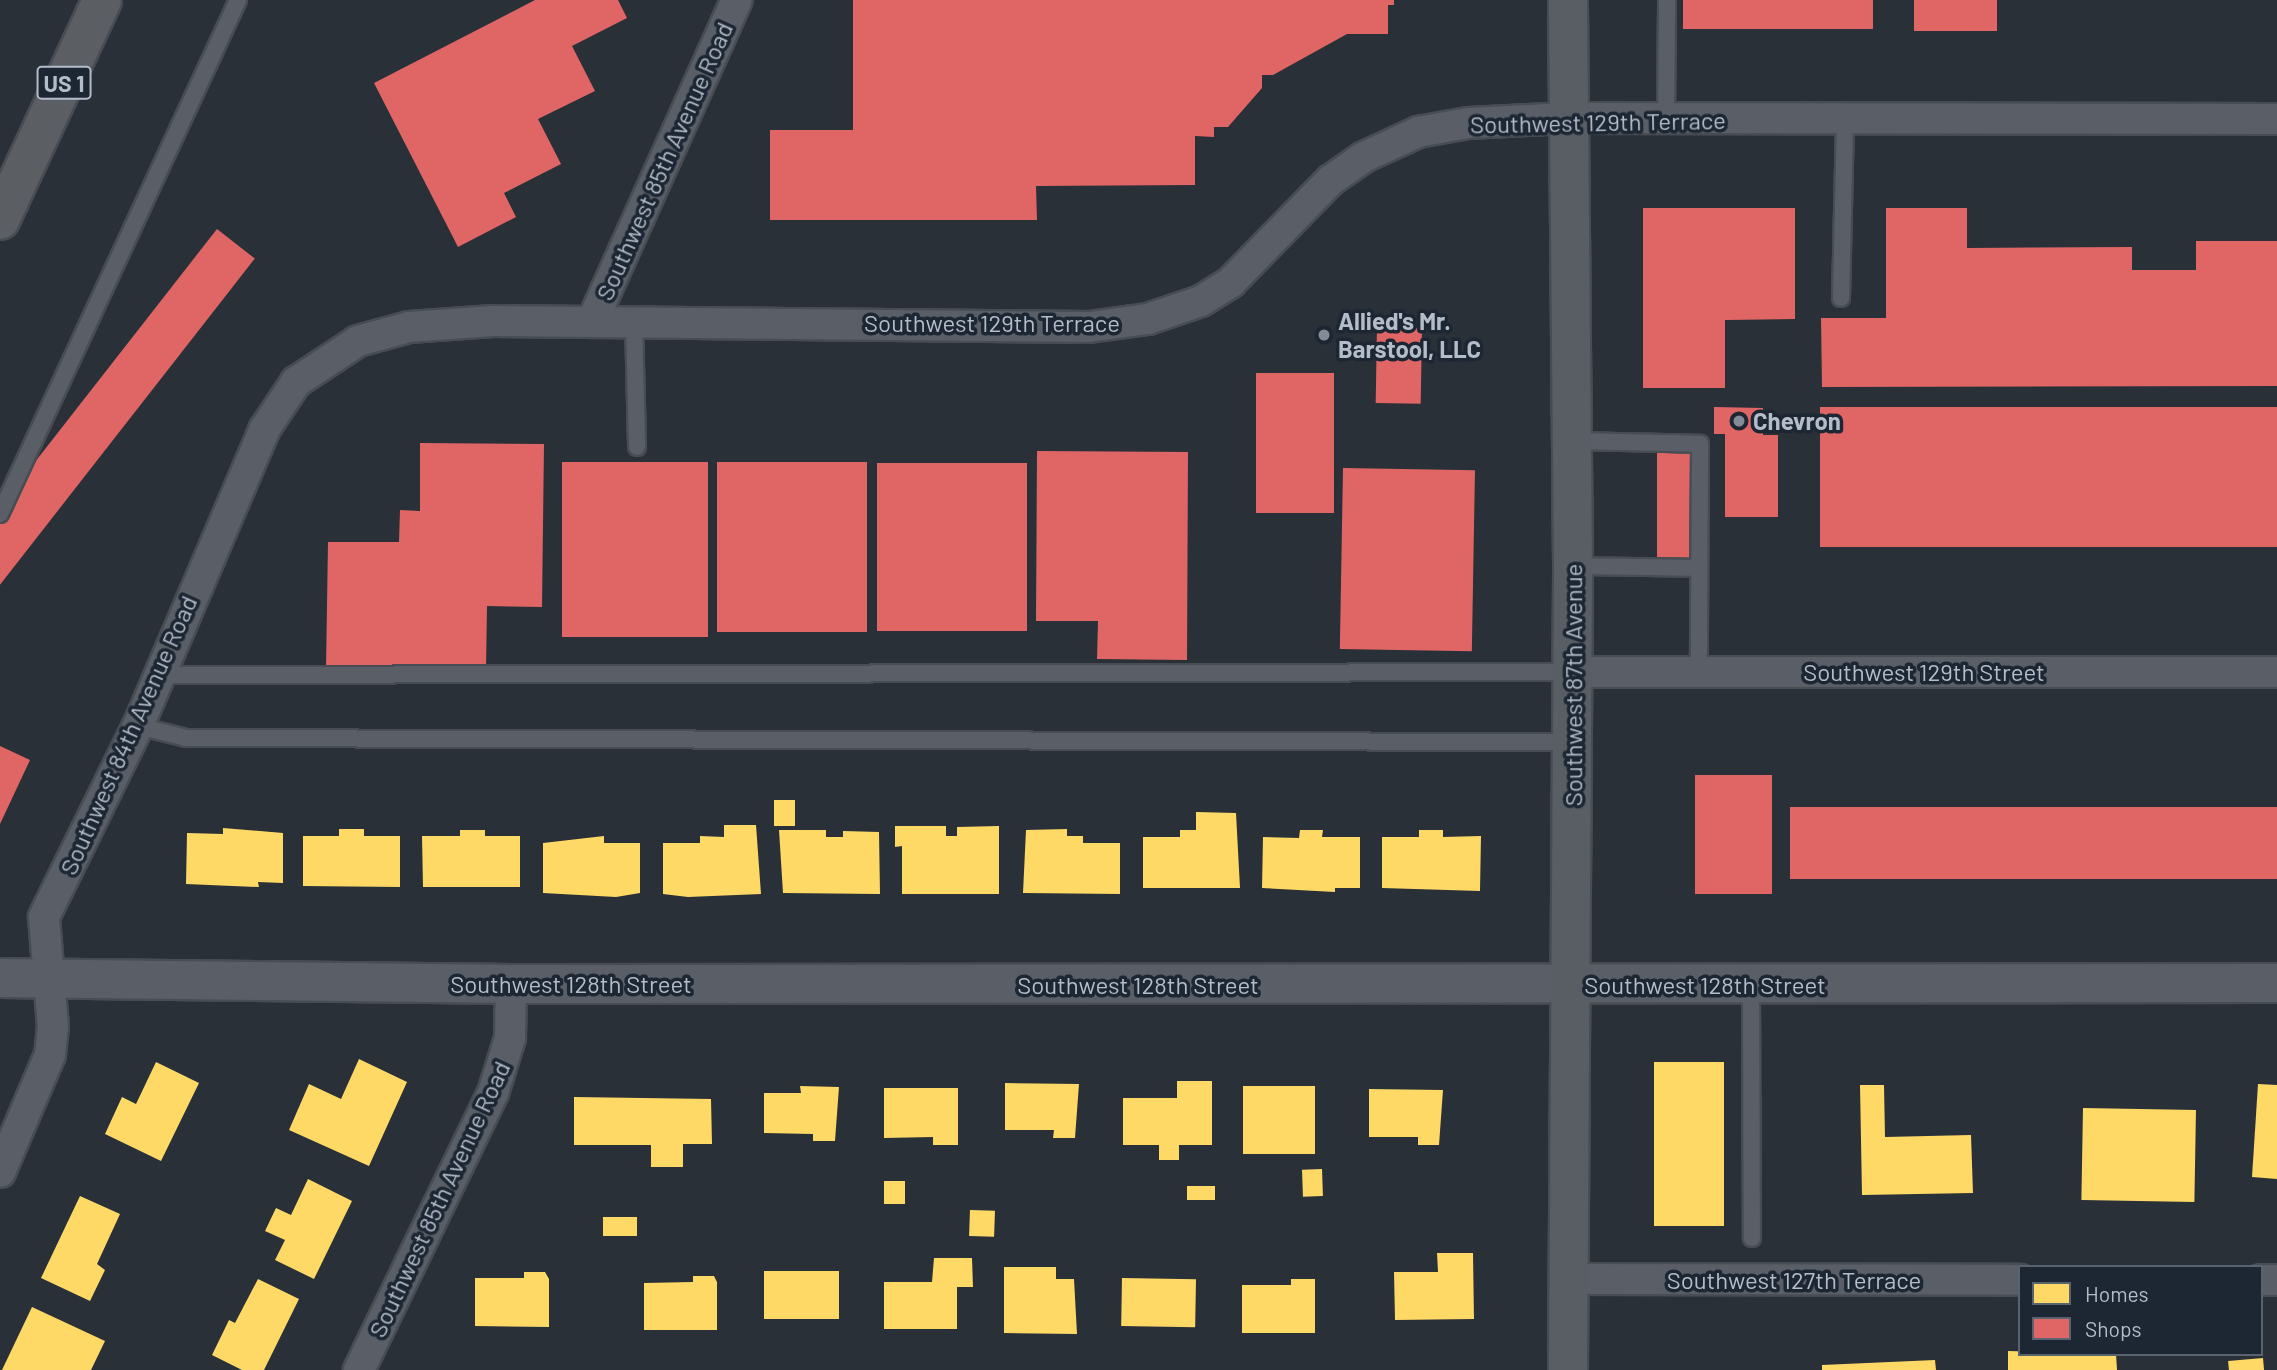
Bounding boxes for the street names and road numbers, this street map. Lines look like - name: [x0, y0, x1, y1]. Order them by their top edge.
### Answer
- street label: Southwest 85th Avenue Road: [590, 17, 738, 305]
- road number: US 1: [36, 64, 92, 102]
- street label: Southwest 129th Terrace: [1470, 105, 1726, 139]
- street label: Southwest 129th Terrace: [864, 309, 1120, 337]
- street label: Southwest 87th Avenue: [1559, 564, 1587, 806]
- street label: Southwest 84th Avenue Road: [53, 591, 203, 879]
- street label: Southwest 129th Street: [1803, 658, 2045, 686]
- street label: Southwest 128th Street: [450, 970, 692, 998]
- street label: Southwest 128th Street: [1017, 971, 1259, 999]
- street label: Southwest 128th Street: [1584, 971, 1826, 999]
- street label: Southwest 85th Avenue Road: [362, 1056, 516, 1342]
- street label: Southwest 127th Terrace: [1667, 1266, 1921, 1294]

